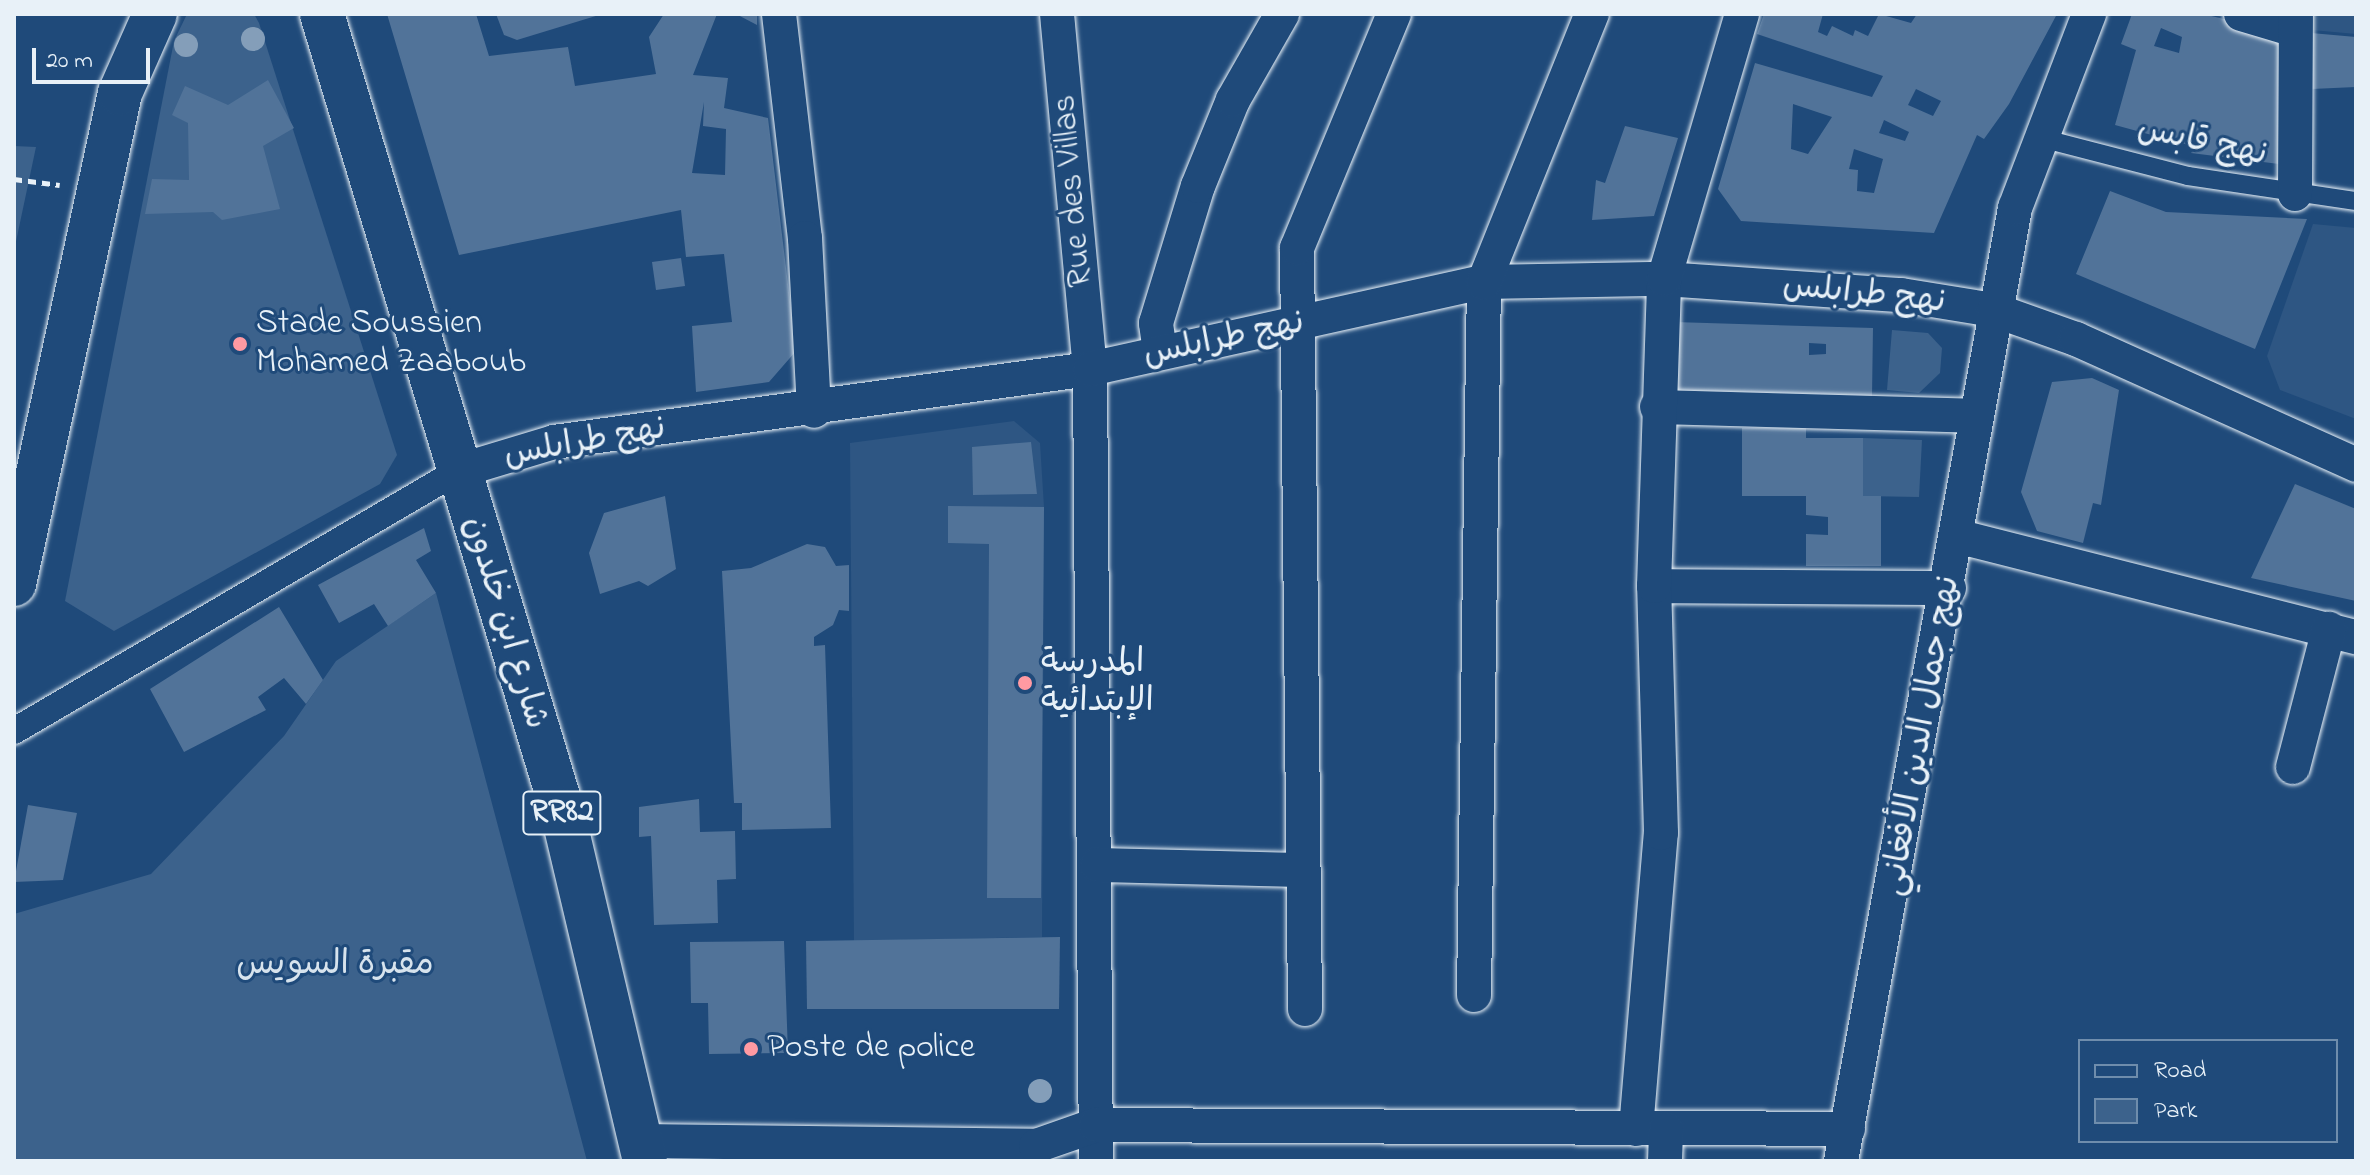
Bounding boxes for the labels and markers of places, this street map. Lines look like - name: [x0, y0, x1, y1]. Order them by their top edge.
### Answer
- place label: Stade Soussien Mohamed Zaaboub: [256, 304, 526, 384]
- marker: Stade Soussien Mohamed Zaaboub: [231, 335, 249, 353]
- place label: المدرسة الإبتدائية: [1041, 643, 1154, 722]
- marker: المدرسة الإبتدائية: [1016, 674, 1034, 692]
- place label: Poste de police: [767, 1029, 975, 1069]
- marker: Poste de police: [742, 1040, 760, 1058]

